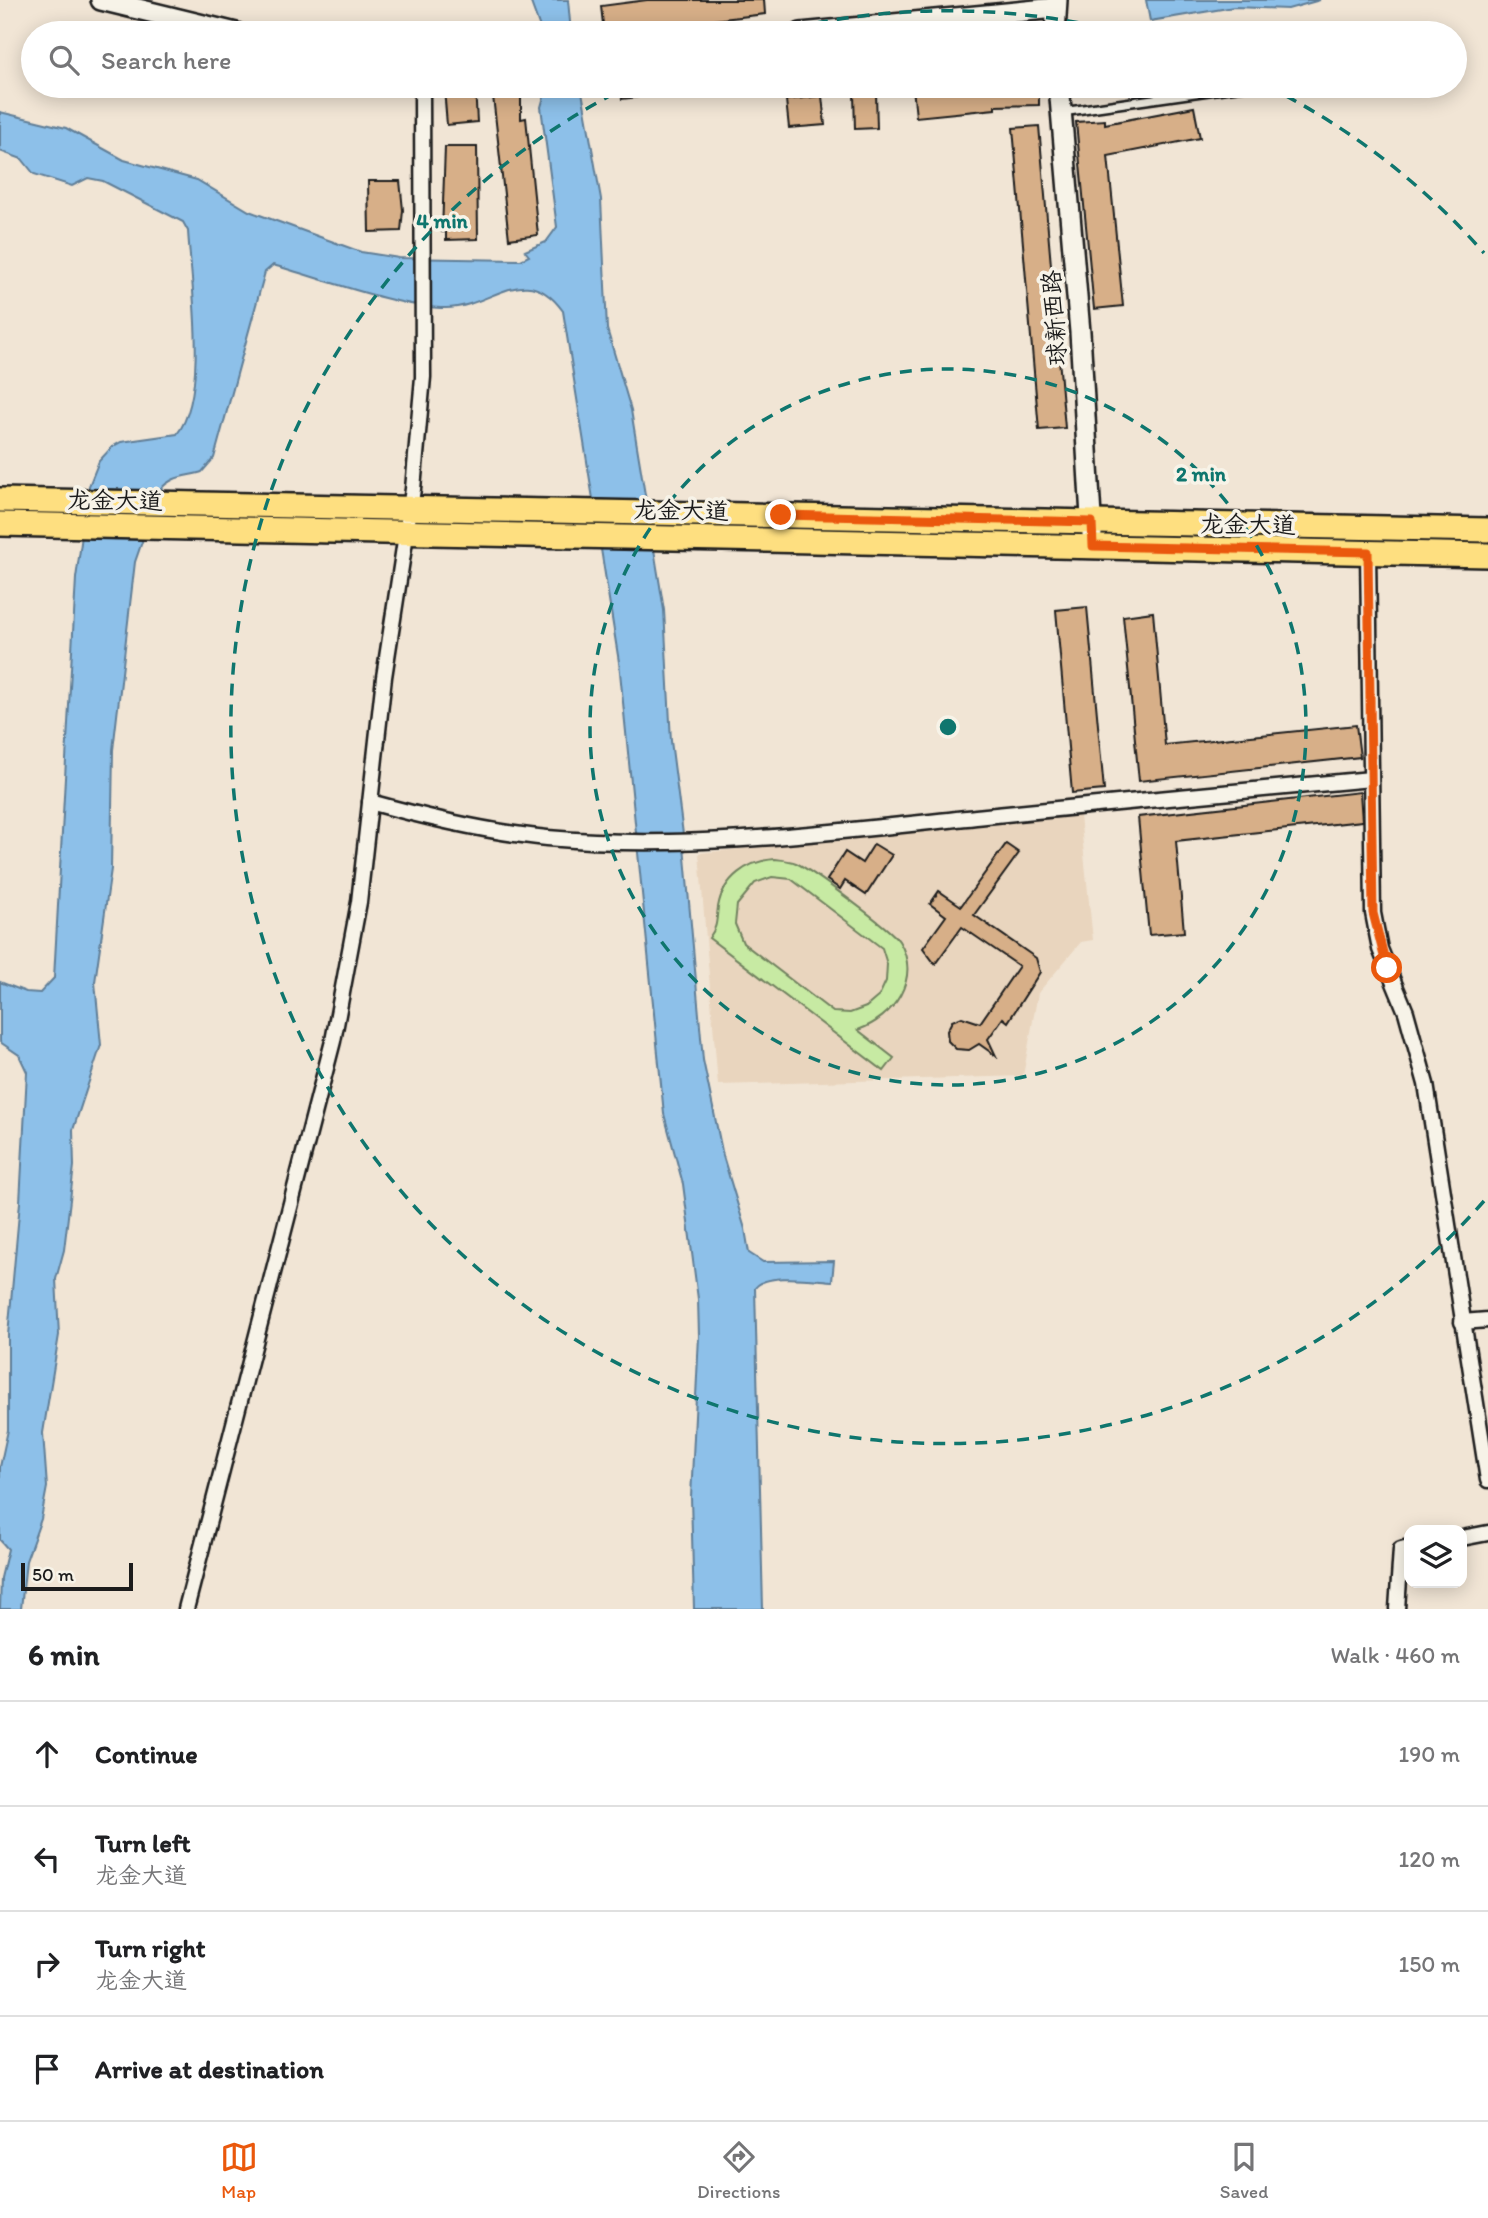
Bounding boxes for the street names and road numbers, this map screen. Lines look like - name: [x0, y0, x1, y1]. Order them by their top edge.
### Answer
- street label: 球新西路: [1036, 269, 1072, 367]
- street label: 龙金大道: [67, 485, 163, 515]
- street label: 龙金大道: [633, 495, 729, 525]
- street label: 龙金大道: [1200, 509, 1296, 539]

